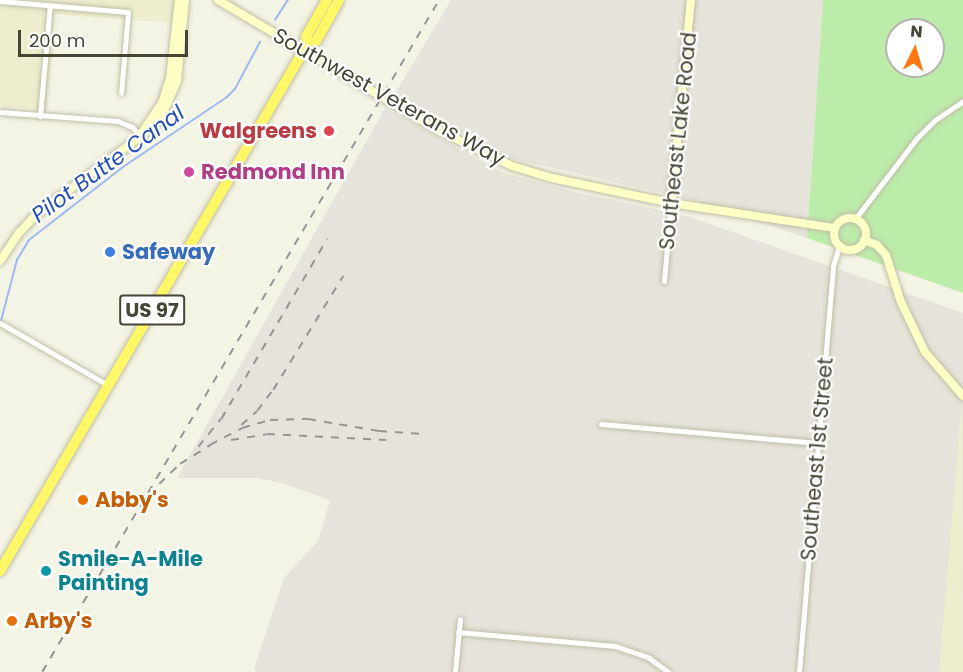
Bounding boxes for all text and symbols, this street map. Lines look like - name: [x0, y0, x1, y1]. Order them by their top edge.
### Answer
- scale bar: [21, 18, 190, 56]
- north arrow: [885, 18, 945, 78]
- text: N: [909, 20, 923, 44]
- street label: Southwest Veterans Way: [269, 23, 509, 171]
- text: 200 m: [29, 28, 85, 53]
- street label: Southeast Lake Road: [654, 31, 702, 251]
- water label: Pilot Butte Canal: [27, 100, 189, 228]
- place label: Walgreens: [199, 118, 317, 144]
- marker: Walgreens: [322, 124, 336, 138]
- place label: Redmond Inn: [201, 159, 345, 185]
- marker: Redmond Inn: [182, 165, 196, 179]
- place label: Safeway: [122, 239, 215, 265]
- marker: Safeway: [103, 245, 117, 259]
- road number: US 97: [119, 293, 185, 327]
- street label: Southeast 1st Street: [796, 356, 838, 562]
- place label: Abby's: [95, 487, 169, 513]
- marker: Abby's: [76, 493, 90, 507]
- place label: Smile-A-Mile Painting: [58, 546, 203, 596]
- marker: Smile-A-Mile Painting: [39, 564, 53, 578]
- place label: Arby's: [24, 608, 92, 634]
- marker: Arby's: [5, 614, 19, 628]

